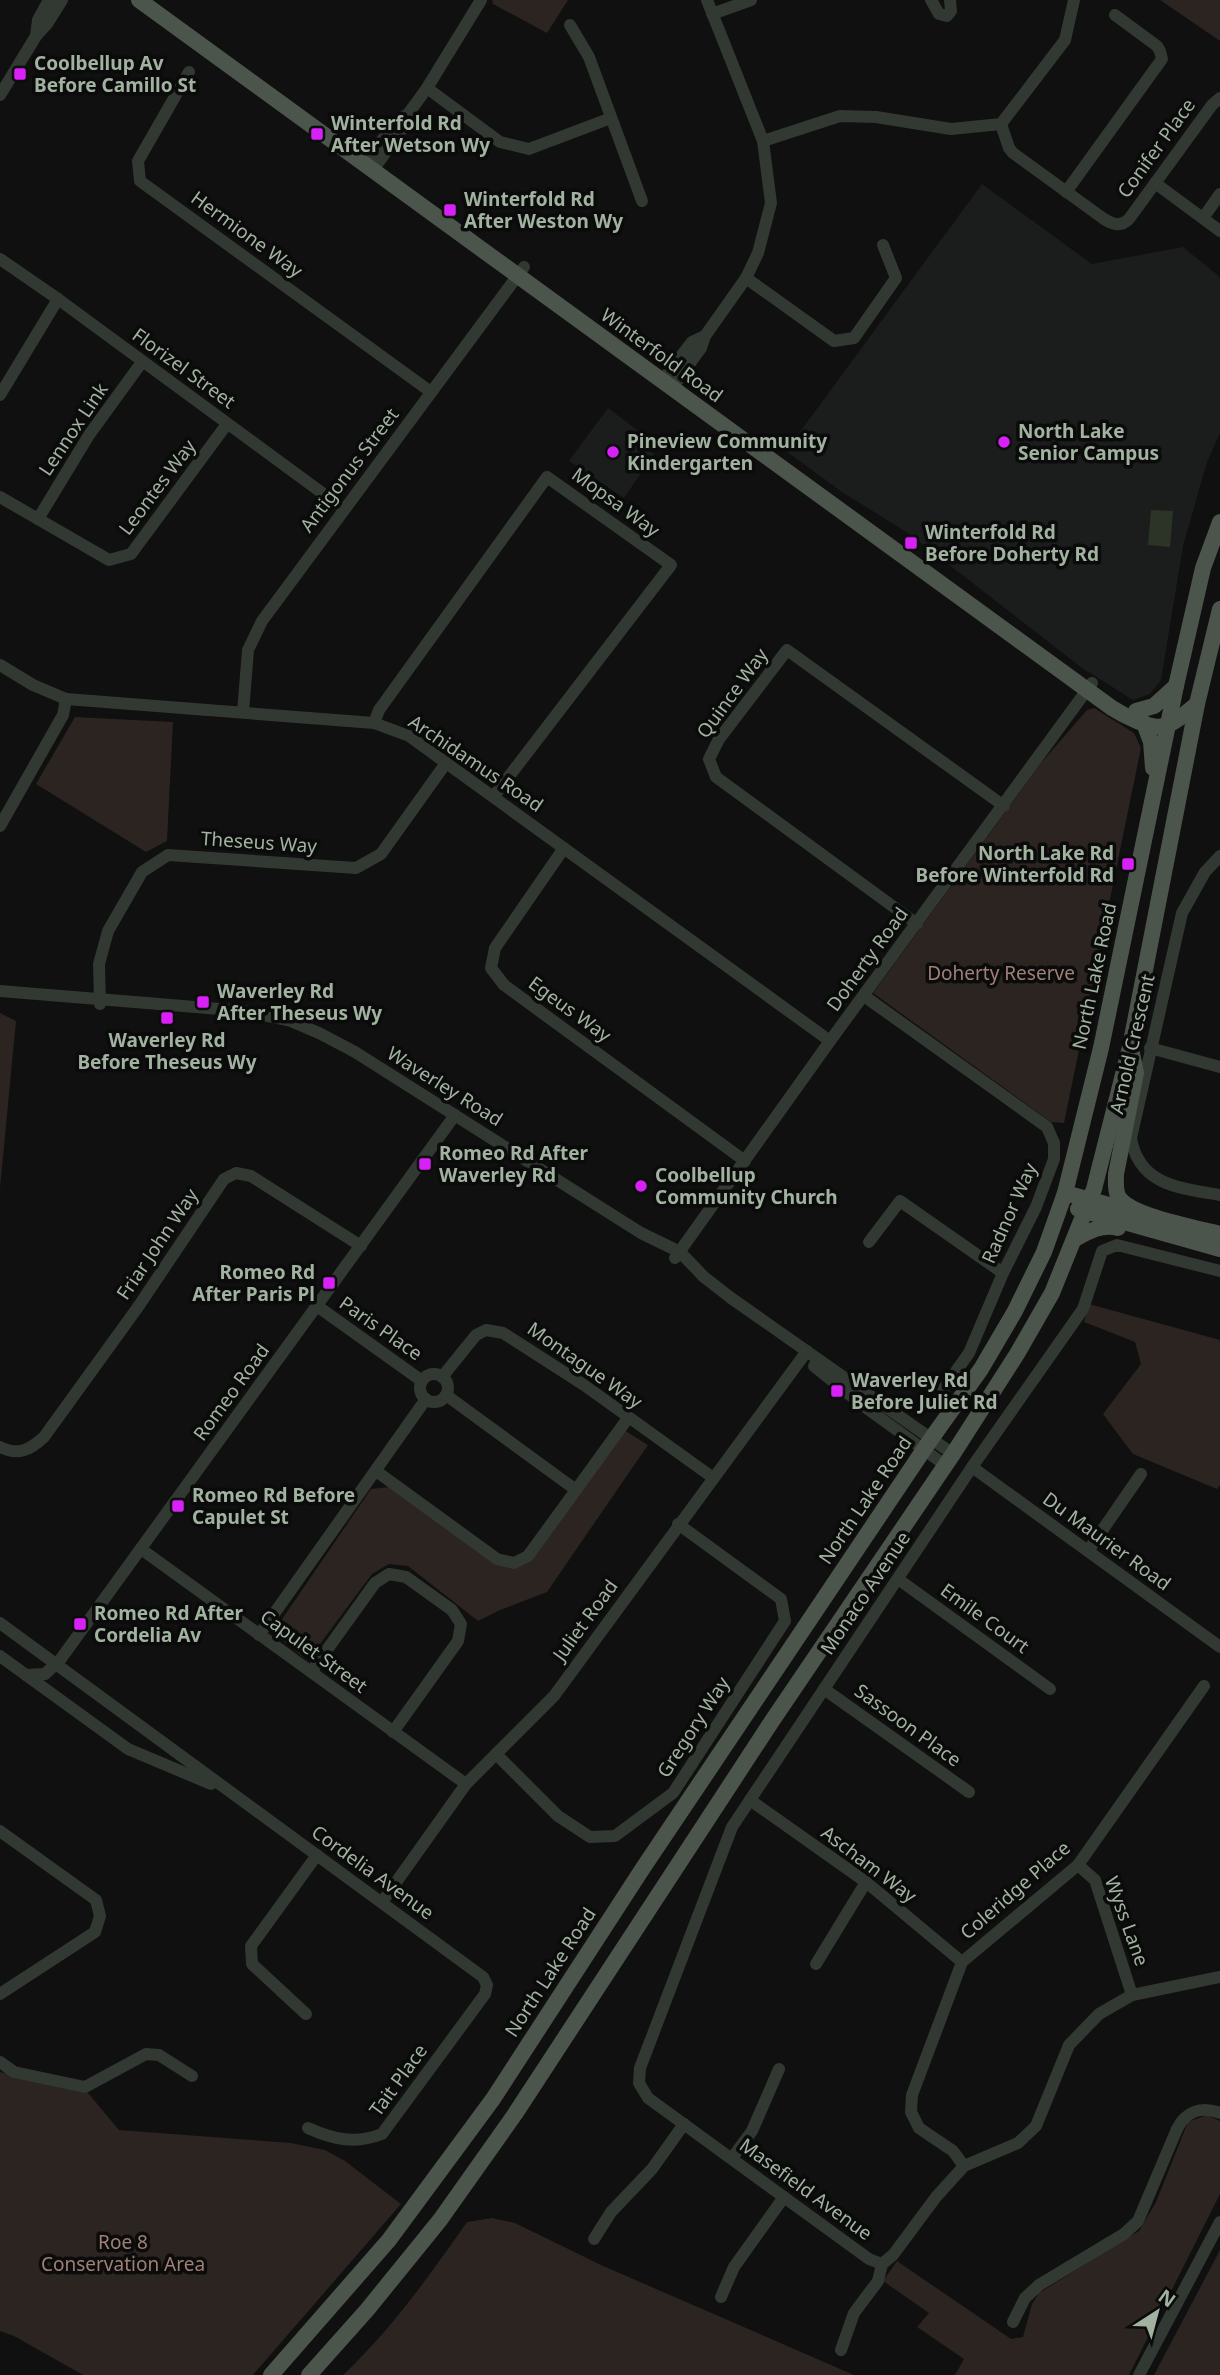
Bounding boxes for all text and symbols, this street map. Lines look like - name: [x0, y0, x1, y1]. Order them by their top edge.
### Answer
- place label: Coolbellup Av Before Camillo St: [34, 50, 196, 98]
- marker: Coolbellup Av Before Camillo St: [12, 66, 28, 82]
- street label: Conifer Place: [1111, 93, 1201, 203]
- place label: Winterfold Rd After Wetson Wy: [331, 110, 490, 158]
- marker: Winterfold Rd After Wetson Wy: [309, 126, 325, 142]
- street label: Hermione Way: [186, 185, 308, 283]
- place label: Winterfold Rd After Weston Wy: [464, 186, 623, 234]
- marker: Winterfold Rd After Weston Wy: [442, 202, 458, 218]
- street label: Winterfold Road: [596, 302, 728, 408]
- street label: Florizel Street: [127, 322, 241, 414]
- street label: Lennox Link: [32, 377, 114, 481]
- street label: Antigonus Street: [294, 402, 404, 537]
- place label: North Lake Senior Campus: [1018, 418, 1159, 466]
- place label: Pineview Community Kindergarten: [627, 428, 827, 476]
- street label: Leontes Way: [113, 434, 202, 540]
- marker: North Lake Senior Campus: [996, 434, 1012, 450]
- marker: Pineview Community Kindergarten: [605, 444, 621, 460]
- street label: Mopsa Way: [567, 461, 665, 543]
- place label: Winterfold Rd Before Doherty Rd: [925, 519, 1099, 567]
- marker: Winterfold Rd Before Doherty Rd: [903, 535, 919, 551]
- street label: Quince Way: [690, 642, 774, 743]
- street label: Archidamus Road: [404, 708, 548, 818]
- street label: Theseus Way: [200, 825, 318, 859]
- place label: North Lake Rd Before Winterfold Rd: [916, 840, 1114, 888]
- marker: North Lake Rd Before Winterfold Rd: [1120, 856, 1136, 872]
- street label: North Lake Road: [1066, 900, 1122, 1052]
- street label: Doherty Road: [820, 902, 914, 1016]
- park label: Doherty Reserve: [927, 960, 1075, 986]
- street label: Egeus Way: [523, 970, 617, 1048]
- street label: Arnold Crescent: [1103, 972, 1161, 1116]
- place label: Waverley Rd After Theseus Wy: [217, 978, 382, 1026]
- marker: Waverley Rd After Theseus Wy: [195, 994, 211, 1010]
- marker: Waverley Rd Before Theseus Wy: [159, 1010, 175, 1026]
- place label: Waverley Rd Before Theseus Wy: [77, 1027, 257, 1075]
- street label: Waverley Road: [382, 1040, 508, 1132]
- place label: Romeo Rd After Waverley Rd: [439, 1140, 589, 1188]
- marker: Romeo Rd After Waverley Rd: [417, 1156, 433, 1172]
- street label: Radnor Way: [975, 1158, 1043, 1268]
- place label: Coolbellup Community Church: [655, 1162, 838, 1210]
- marker: Coolbellup Community Church: [633, 1178, 649, 1194]
- street label: Friar John Way: [110, 1183, 204, 1305]
- place label: Romeo Rd After Paris Pl: [192, 1259, 315, 1307]
- marker: Romeo Rd After Paris Pl: [321, 1275, 337, 1291]
- street label: Paris Place: [334, 1290, 428, 1366]
- street label: Montague Way: [522, 1316, 648, 1414]
- street label: Romeo Road: [187, 1338, 275, 1446]
- place label: Waverley Rd Before Juliet Rd: [851, 1367, 998, 1415]
- marker: Waverley Rd Before Juliet Rd: [829, 1383, 845, 1399]
- street label: North Lake Road: [812, 1431, 918, 1569]
- place label: Romeo Rd Before Capulet St: [192, 1482, 355, 1530]
- street label: Du Maurier Road: [1038, 1486, 1176, 1596]
- marker: Romeo Rd Before Capulet St: [170, 1498, 186, 1514]
- street label: Monaco Avenue: [814, 1526, 916, 1660]
- street label: Juliet Road: [545, 1574, 623, 1668]
- street label: Emile Court: [935, 1577, 1035, 1659]
- place label: Romeo Rd After Cordelia Av: [94, 1600, 244, 1648]
- street label: Capulet Street: [255, 1603, 373, 1699]
- marker: Romeo Rd After Cordelia Av: [72, 1616, 88, 1632]
- street label: Gregory Way: [651, 1671, 735, 1782]
- street label: Sassoon Place: [849, 1677, 967, 1773]
- street label: Cordelia Avenue: [307, 1819, 439, 1925]
- street label: Ascham Way: [816, 1820, 922, 1909]
- street label: Coleridge Place: [954, 1835, 1076, 1945]
- street label: Wyss Lane: [1099, 1873, 1155, 1969]
- street label: North Lake Road: [498, 1902, 602, 2042]
- street label: Tait Place: [363, 2039, 433, 2121]
- street label: Masefield Avenue: [734, 2132, 878, 2246]
- park label: Roe 8 Conservation Area: [41, 2229, 205, 2277]
- north arrow: [1122, 2277, 1192, 2347]
- text: N: [1153, 2283, 1181, 2313]

